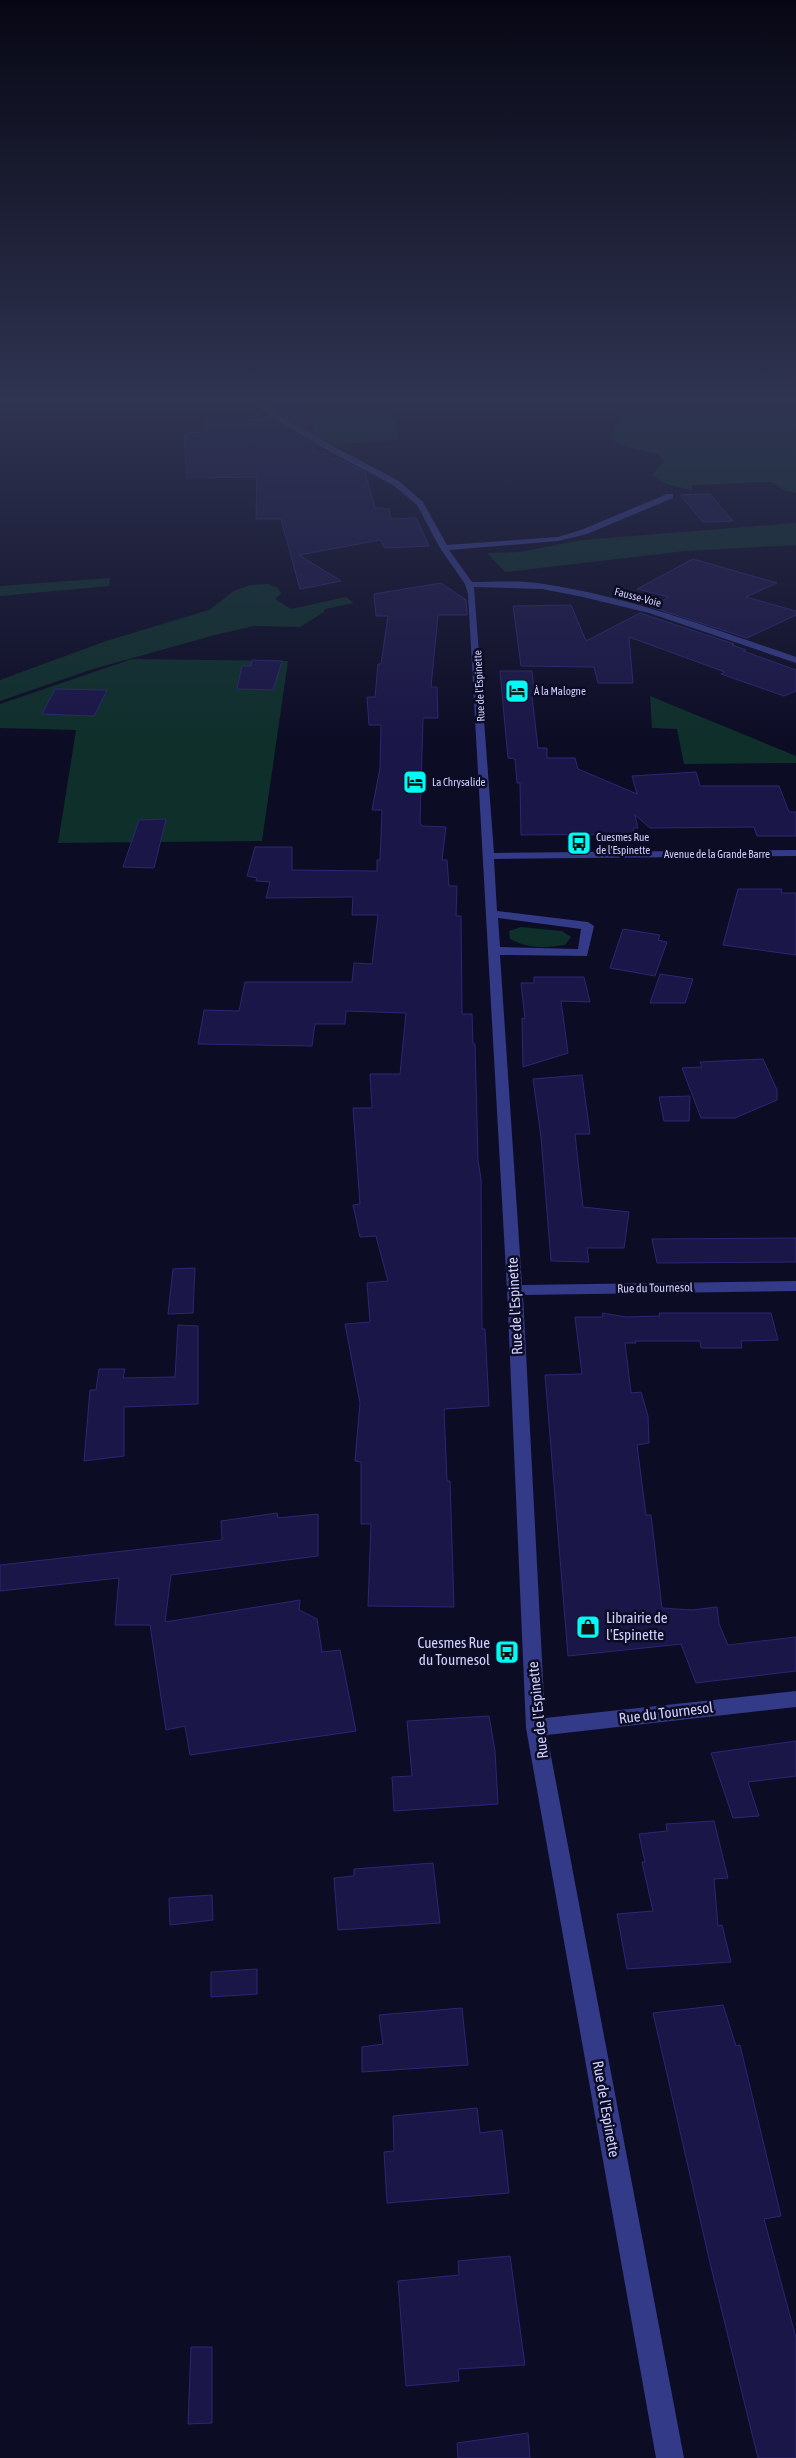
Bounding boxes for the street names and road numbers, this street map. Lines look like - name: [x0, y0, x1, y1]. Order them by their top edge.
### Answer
- street label: Fausse-Voie: [613, 585, 663, 609]
- street label: Rue de l'Espinette: [471, 650, 487, 722]
- street label: Avenue de la Grande Barre: [664, 848, 770, 860]
- street label: Rue de l'Espinette: [503, 1257, 526, 1355]
- street label: Rue du Tournesol: [617, 1280, 694, 1296]
- street label: Rue de l'Espinette: [524, 1660, 551, 1760]
- street label: Rue du Tournesol: [618, 1698, 714, 1727]
- street label: Rue de l'Espinette: [590, 2059, 623, 2159]

